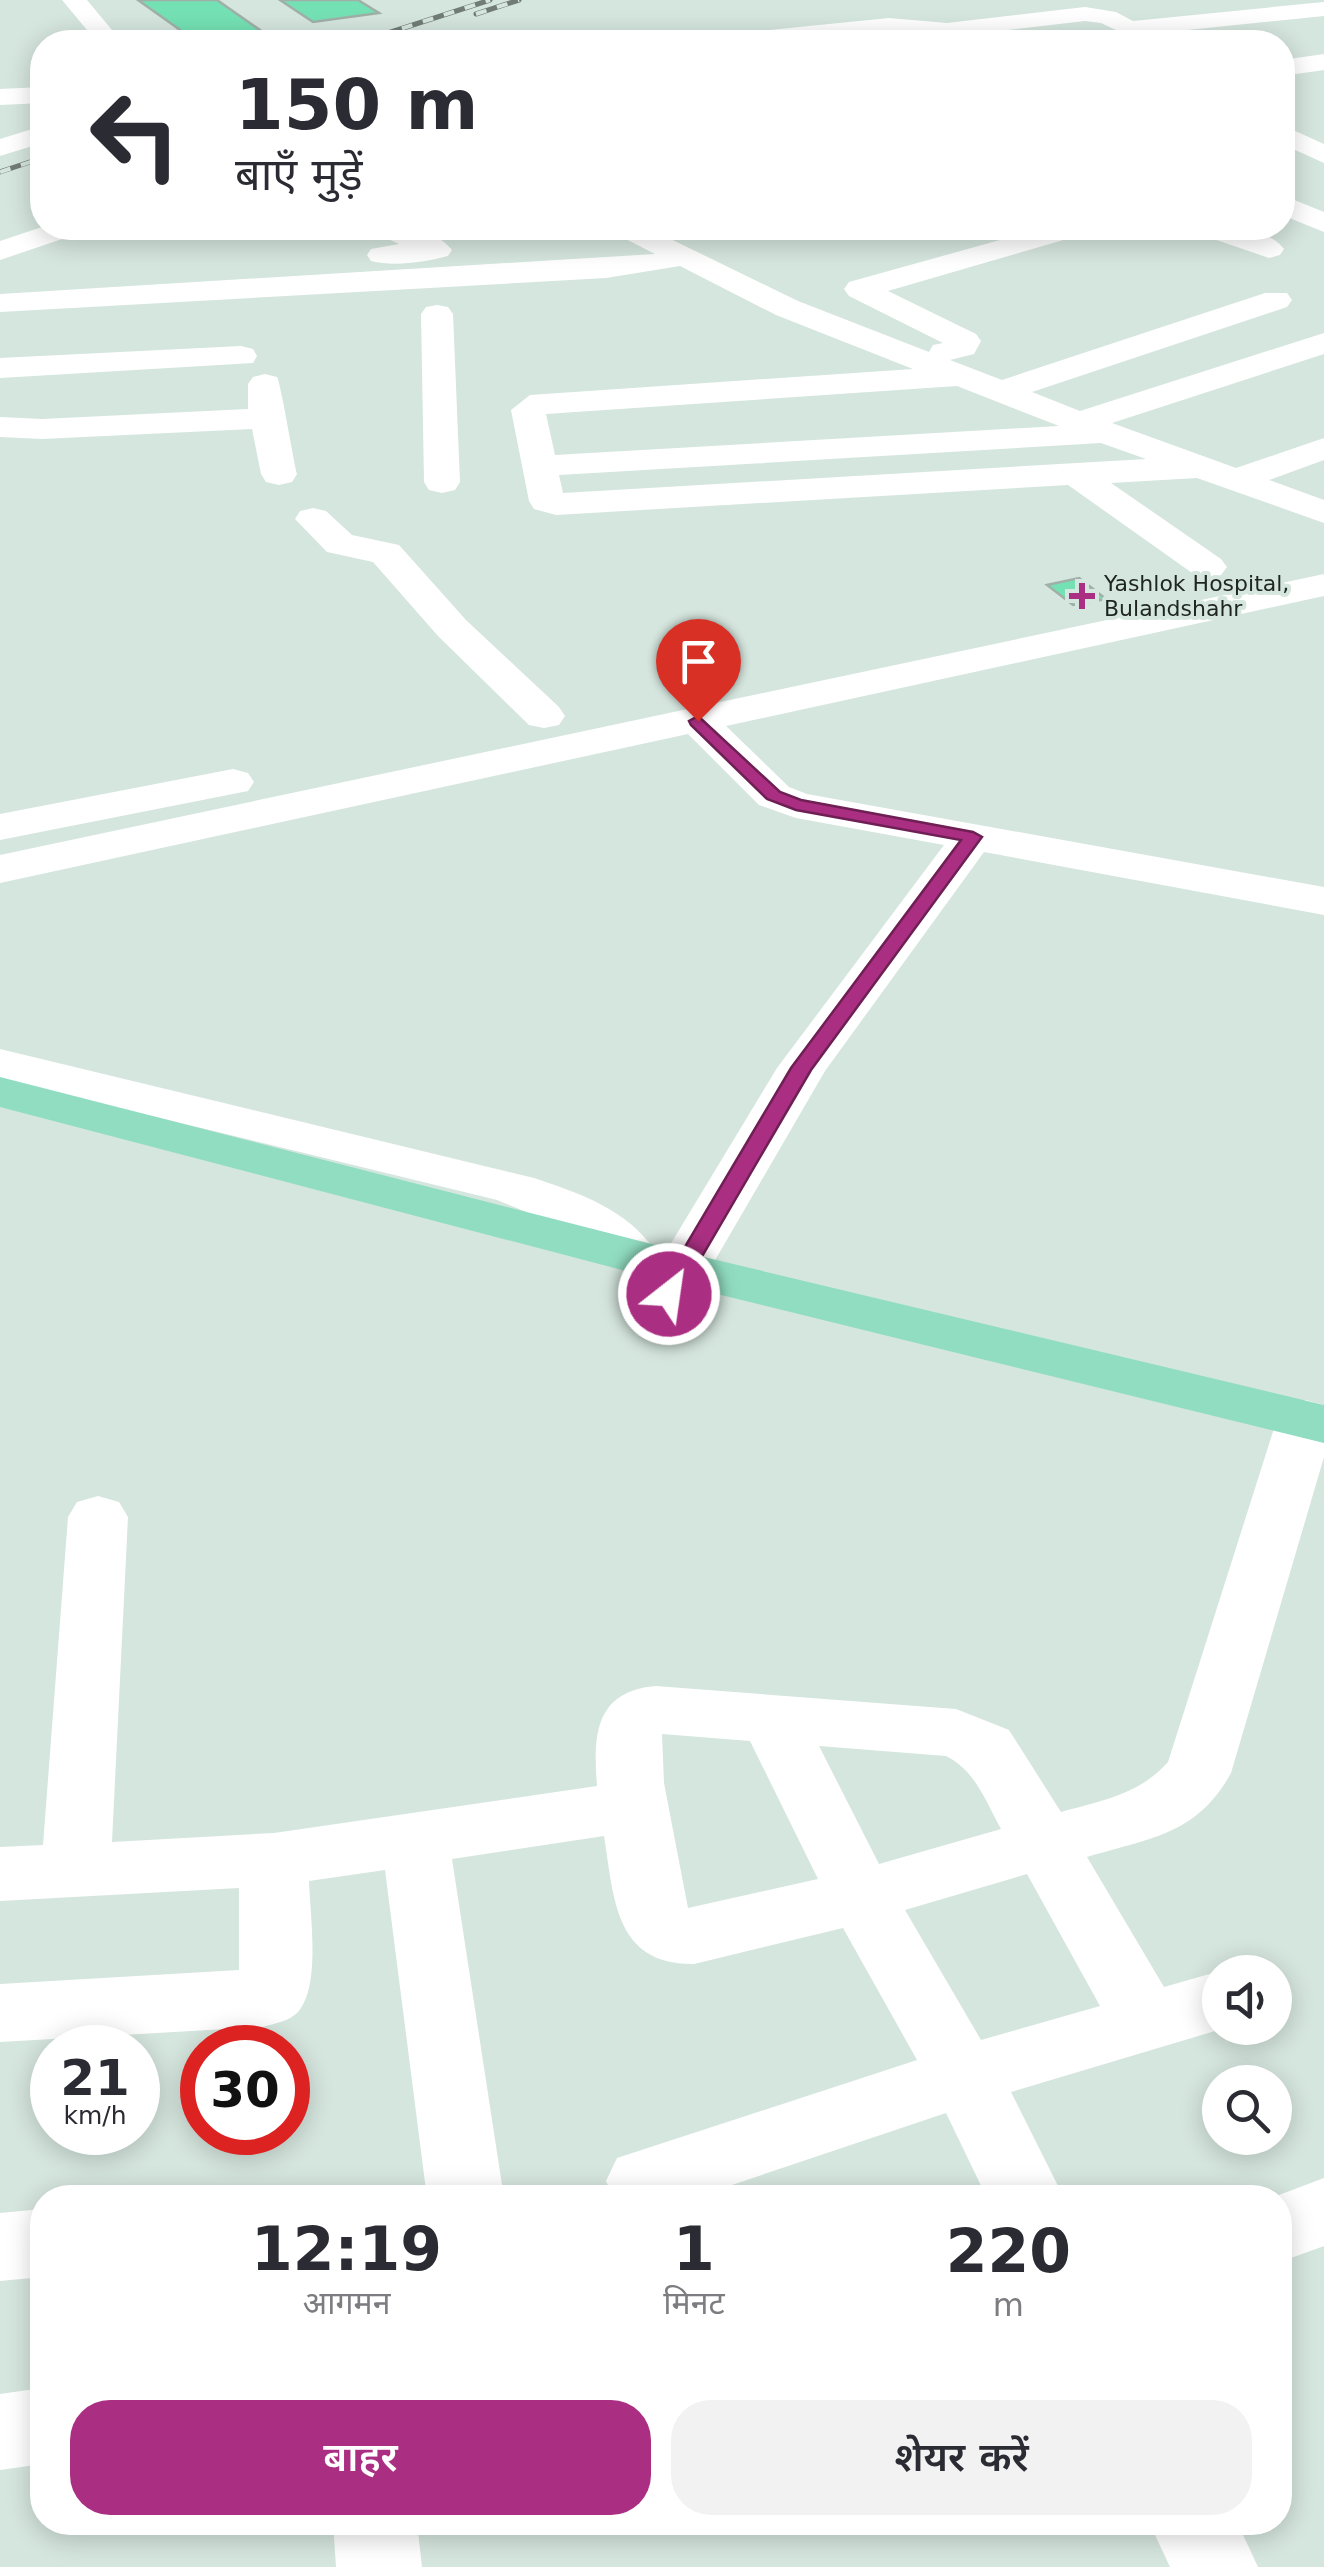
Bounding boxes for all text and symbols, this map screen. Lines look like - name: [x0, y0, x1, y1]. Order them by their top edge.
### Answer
- text: 150 m: [235, 64, 478, 146]
- icon: left: [70, 70, 200, 200]
- text: बाएँ मुड़ें: [235, 148, 363, 201]
- place label: Yashlok Hospital, Bulandshahr: [1103, 571, 1289, 621]
- marker: Yashlok Hospital, Bulandshahr: [1069, 583, 1095, 609]
- pin: [656, 619, 741, 722]
- icon: arrive: [671, 634, 726, 689]
- position arrow: [617, 1242, 721, 1346]
- map controls: [1202, 1955, 1292, 2155]
- button: sound: [1202, 1955, 1292, 2045]
- speed limit sign: 30: [180, 2025, 310, 2155]
- text: 21: [60, 2049, 130, 2107]
- button: search: [1202, 2065, 1292, 2155]
- text: km/h: [63, 2101, 127, 2130]
- text: 12:19: [251, 2214, 442, 2284]
- text: 1: [673, 2214, 715, 2284]
- text: 220: [946, 2216, 1071, 2286]
- text: आगमन: [303, 2284, 390, 2322]
- text: मिनट: [663, 2284, 725, 2322]
- text: m: [993, 2286, 1024, 2324]
- button: बाहर: [70, 2400, 651, 2515]
- button: शेयर करें: [671, 2400, 1252, 2515]

